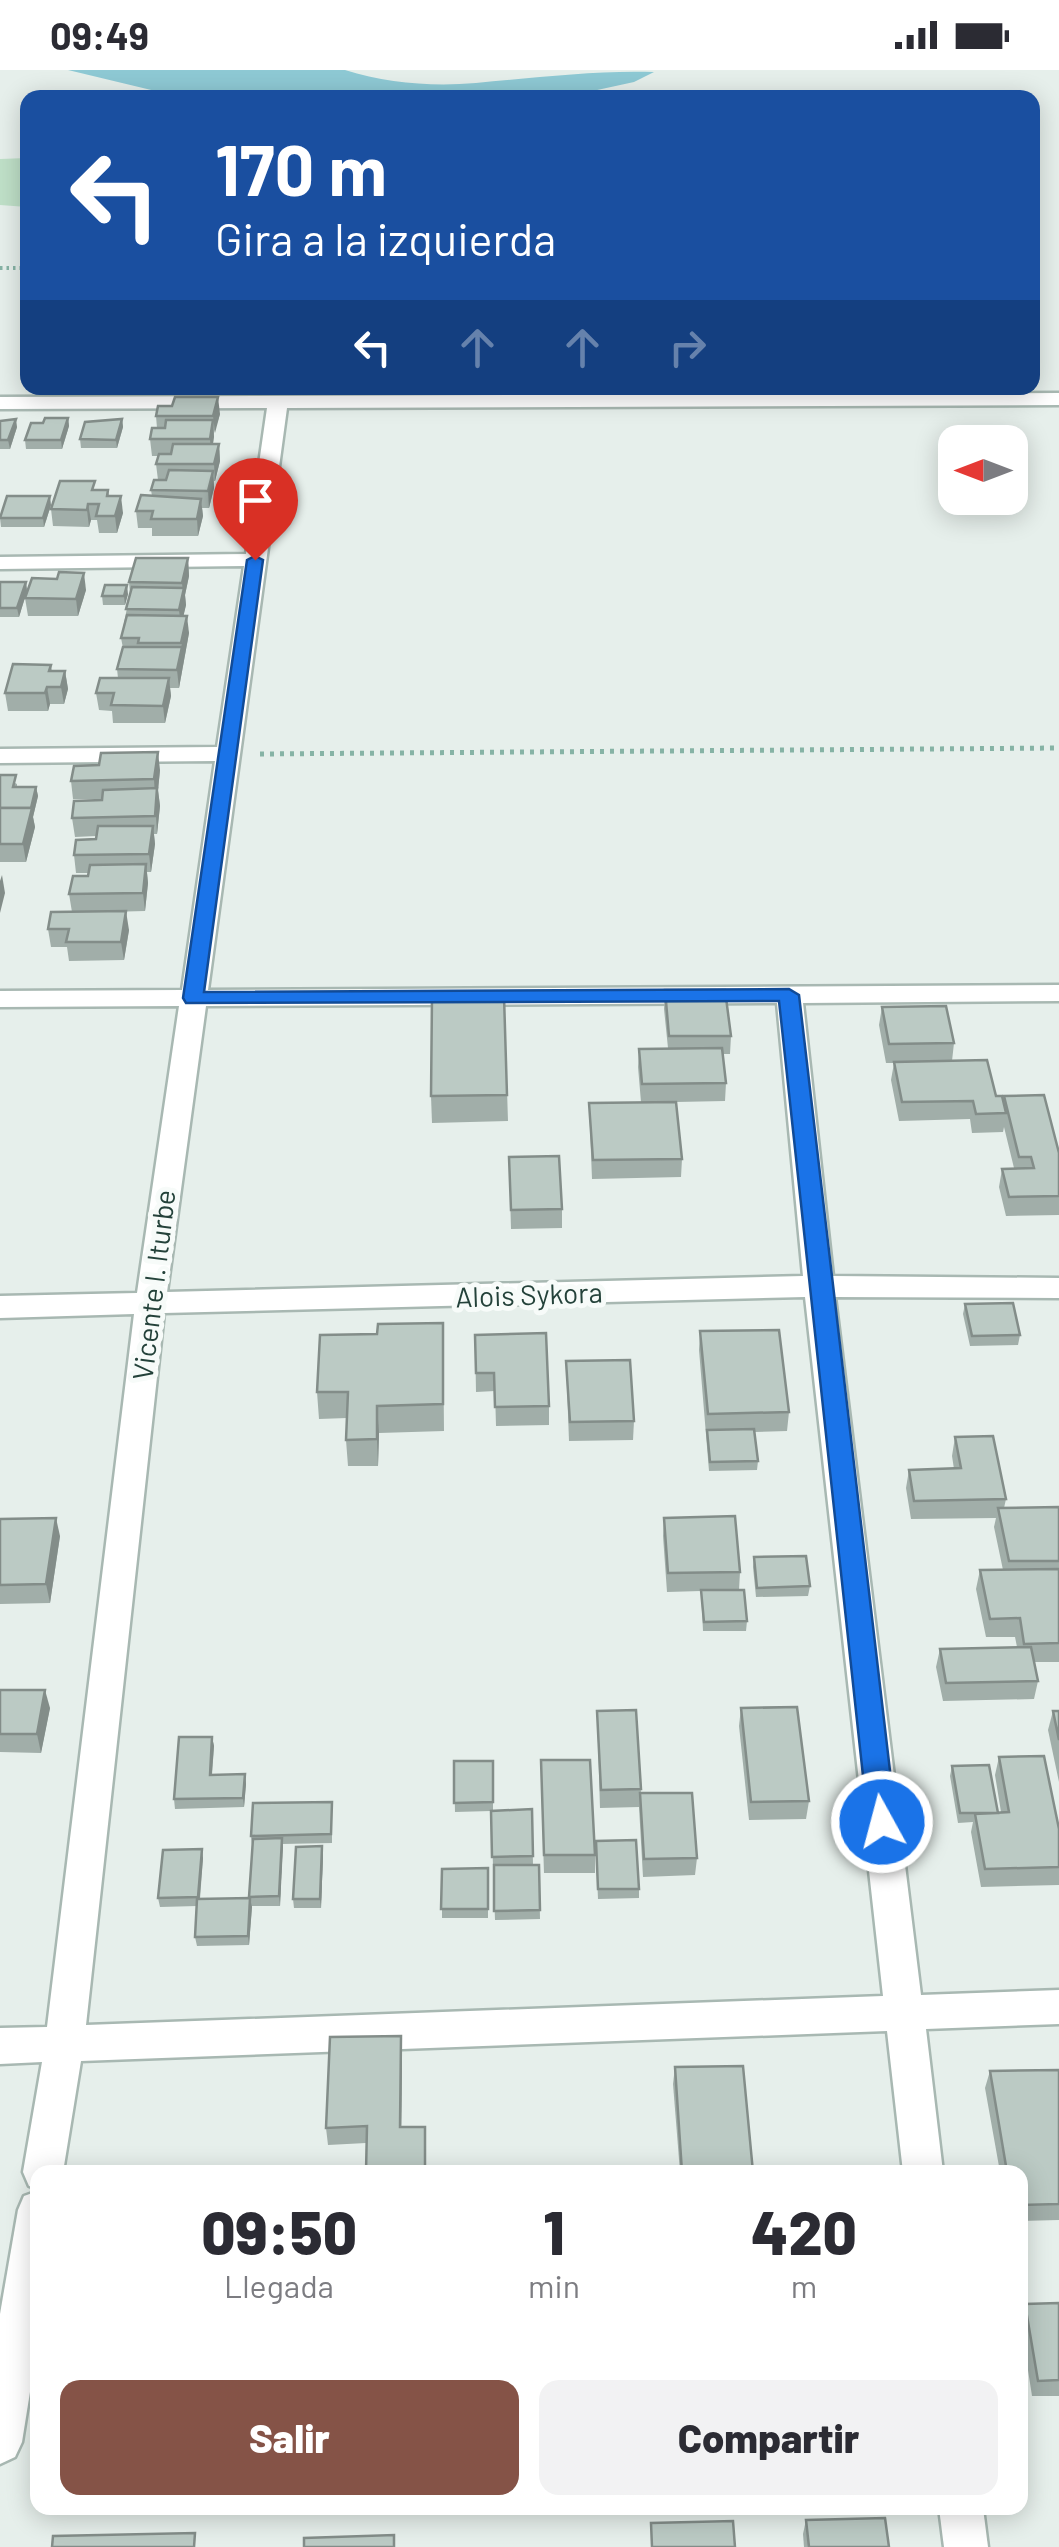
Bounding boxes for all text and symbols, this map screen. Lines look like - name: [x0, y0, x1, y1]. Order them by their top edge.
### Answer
- text: 09:49: [50, 12, 149, 58]
- text: 170 m: [215, 126, 387, 210]
- icon: left: [50, 130, 180, 260]
- text: Gira a la izquierda: [215, 211, 556, 265]
- icon: left: [345, 320, 400, 375]
- icon: ahead: [450, 320, 505, 375]
- icon: ahead: [555, 320, 610, 375]
- icon: right: [660, 320, 715, 375]
- north arrow: [938, 425, 1028, 515]
- map controls: [938, 425, 1028, 515]
- pin: [213, 458, 298, 561]
- icon: arrive: [228, 473, 283, 528]
- street label: Vicente I. Iturbe: [124, 1188, 182, 1382]
- street label: Alois Sykora: [455, 1274, 603, 1314]
- position arrow: [830, 1770, 934, 1874]
- text: 09:50: [201, 2195, 357, 2267]
- text: 1: [543, 2195, 565, 2267]
- text: 420: [751, 2195, 857, 2267]
- text: Llegada: [224, 2266, 334, 2304]
- text: min: [528, 2266, 580, 2304]
- text: m: [791, 2266, 817, 2304]
- button: Salir: [60, 2380, 519, 2495]
- button: Compartir: [539, 2380, 998, 2495]

